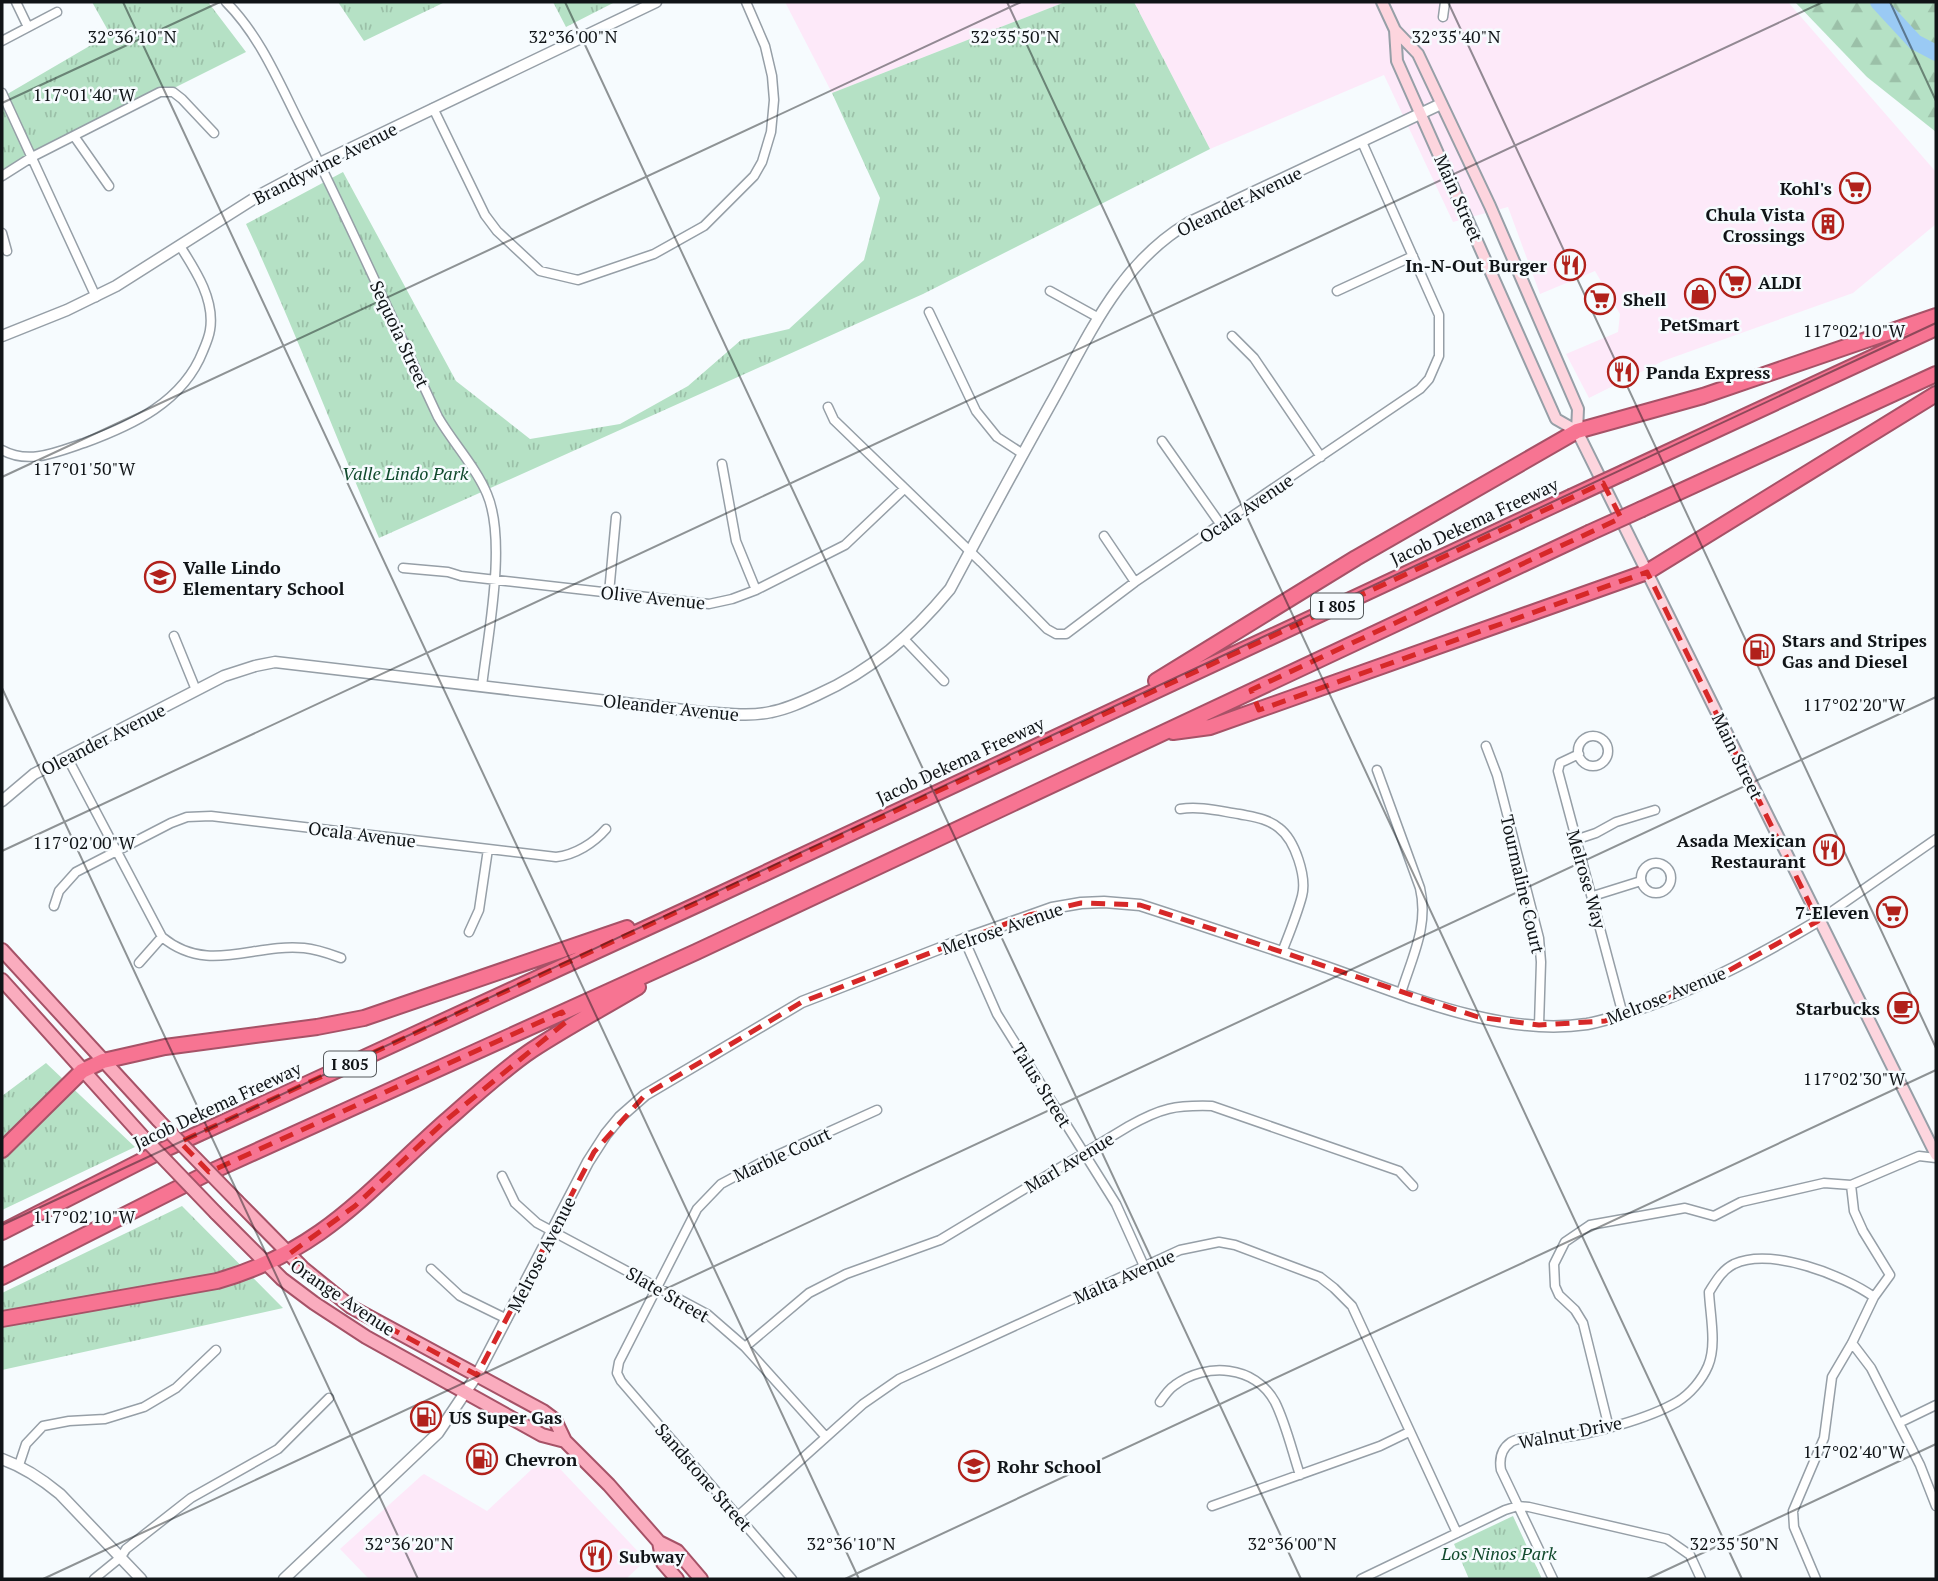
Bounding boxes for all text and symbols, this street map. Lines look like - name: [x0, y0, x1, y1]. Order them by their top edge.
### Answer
- text: 32°36'10"N: [87, 24, 177, 48]
- text: 32°36'00"N: [528, 24, 618, 48]
- text: 32°35'50"N: [970, 24, 1060, 48]
- text: 32°35'40"N: [1411, 24, 1501, 48]
- text: 117°01'40"W: [33, 82, 135, 106]
- street label: Brandywine Avenue: [249, 116, 401, 210]
- street label: Main Street: [1429, 151, 1489, 246]
- street label: Oleander Avenue: [1172, 160, 1306, 242]
- supermarket icon: Kohl's: [1838, 171, 1872, 205]
- place label: Kohl's: [1780, 176, 1832, 200]
- place label: Chula Vista Crossings: [1705, 202, 1805, 247]
- building icon: Chula Vista Crossings: [1811, 207, 1845, 241]
- restaurant icon: In-N-Out Burger: [1553, 248, 1587, 282]
- place label: In-N-Out Burger: [1405, 253, 1547, 277]
- supermarket icon: ALDI: [1718, 265, 1752, 299]
- place label: ALDI: [1758, 270, 1802, 294]
- street label: Sequoia Street: [365, 276, 435, 392]
- shop icon: PetSmart: [1683, 277, 1717, 311]
- supermarket icon: Shell: [1583, 282, 1617, 316]
- place label: Shell: [1623, 287, 1666, 311]
- place label: PetSmart: [1660, 312, 1740, 336]
- text: 117°02'10"W: [1803, 318, 1905, 342]
- restaurant icon: Panda Express: [1606, 355, 1640, 389]
- place label: Panda Express: [1646, 360, 1770, 384]
- text: 117°01'50"W: [33, 456, 135, 480]
- park label: Valle Lindo Park: [342, 461, 469, 485]
- street label: Ocala Avenue: [1194, 468, 1298, 548]
- street label: Jacob Dekema Freeway: [1386, 471, 1563, 570]
- place label: Valle Lindo Elementary School: [183, 555, 345, 600]
- school or university icon: Valle Lindo Elementary School: [143, 560, 177, 594]
- street label: Olive Avenue: [600, 580, 706, 614]
- road number: I 805: [1311, 594, 1363, 618]
- place label: Stars and Stripes Gas and Diesel: [1782, 628, 1927, 673]
- fuel station icon: Stars and Stripes Gas and Diesel: [1742, 633, 1776, 667]
- street label: Oleander Avenue: [602, 688, 740, 726]
- text: 117°02'20"W: [1803, 692, 1905, 716]
- street label: Oleander Avenue: [37, 697, 169, 781]
- street label: Main Street: [1707, 709, 1769, 803]
- street label: Jacob Dekema Freeway: [872, 710, 1049, 809]
- street label: Tourmaline Court: [1495, 812, 1551, 956]
- street label: Ocala Avenue: [307, 815, 417, 853]
- street label: Melrose Way: [1561, 827, 1613, 932]
- place label: Asada Mexican Restaurant: [1677, 828, 1806, 873]
- text: 117°02'00"W: [33, 830, 135, 854]
- restaurant icon: Asada Mexican Restaurant: [1812, 833, 1846, 867]
- supermarket icon: 7-Eleven: [1875, 895, 1909, 929]
- street label: Melrose Avenue: [938, 896, 1066, 960]
- place label: 7-Eleven: [1795, 900, 1869, 924]
- street label: Melrose Avenue: [1603, 960, 1729, 1030]
- cafe icon: Starbucks: [1886, 991, 1920, 1025]
- place label: Starbucks: [1796, 996, 1880, 1020]
- street label: Talus Street: [1006, 1038, 1078, 1132]
- road number: I 805: [324, 1052, 376, 1076]
- street label: Jacob Dekema Freeway: [129, 1055, 306, 1154]
- text: 117°02'30"W: [1803, 1066, 1905, 1090]
- street label: Marble Court: [729, 1121, 835, 1187]
- street label: Marl Avenue: [1020, 1126, 1118, 1198]
- street label: Melrose Avenue: [502, 1192, 580, 1316]
- text: 117°02'10"W: [33, 1204, 135, 1228]
- street label: Malta Avenue: [1069, 1243, 1179, 1309]
- street label: Orange Avenue: [286, 1253, 400, 1341]
- street label: Slate Street: [622, 1261, 714, 1328]
- fuel station icon: US Super Gas: [409, 1400, 443, 1434]
- place label: US Super Gas: [449, 1405, 562, 1429]
- street label: Walnut Drive: [1516, 1410, 1624, 1454]
- street label: Sandstone Street: [650, 1418, 758, 1536]
- text: 117°02'40"W: [1803, 1439, 1905, 1463]
- fuel station icon: Chevron: [465, 1442, 499, 1476]
- place label: Chevron: [505, 1447, 578, 1471]
- school or university icon: Rohr School: [957, 1449, 991, 1483]
- place label: Rohr School: [997, 1454, 1102, 1478]
- text: 32°36'20"N: [364, 1531, 454, 1555]
- text: 32°36'10"N: [806, 1531, 896, 1555]
- text: 32°36'00"N: [1247, 1531, 1337, 1555]
- text: 32°35'50"N: [1689, 1531, 1779, 1555]
- restaurant icon: Subway: [579, 1539, 613, 1573]
- park label: Los Ninos Park: [1440, 1541, 1557, 1565]
- place label: Subway: [619, 1544, 685, 1568]

